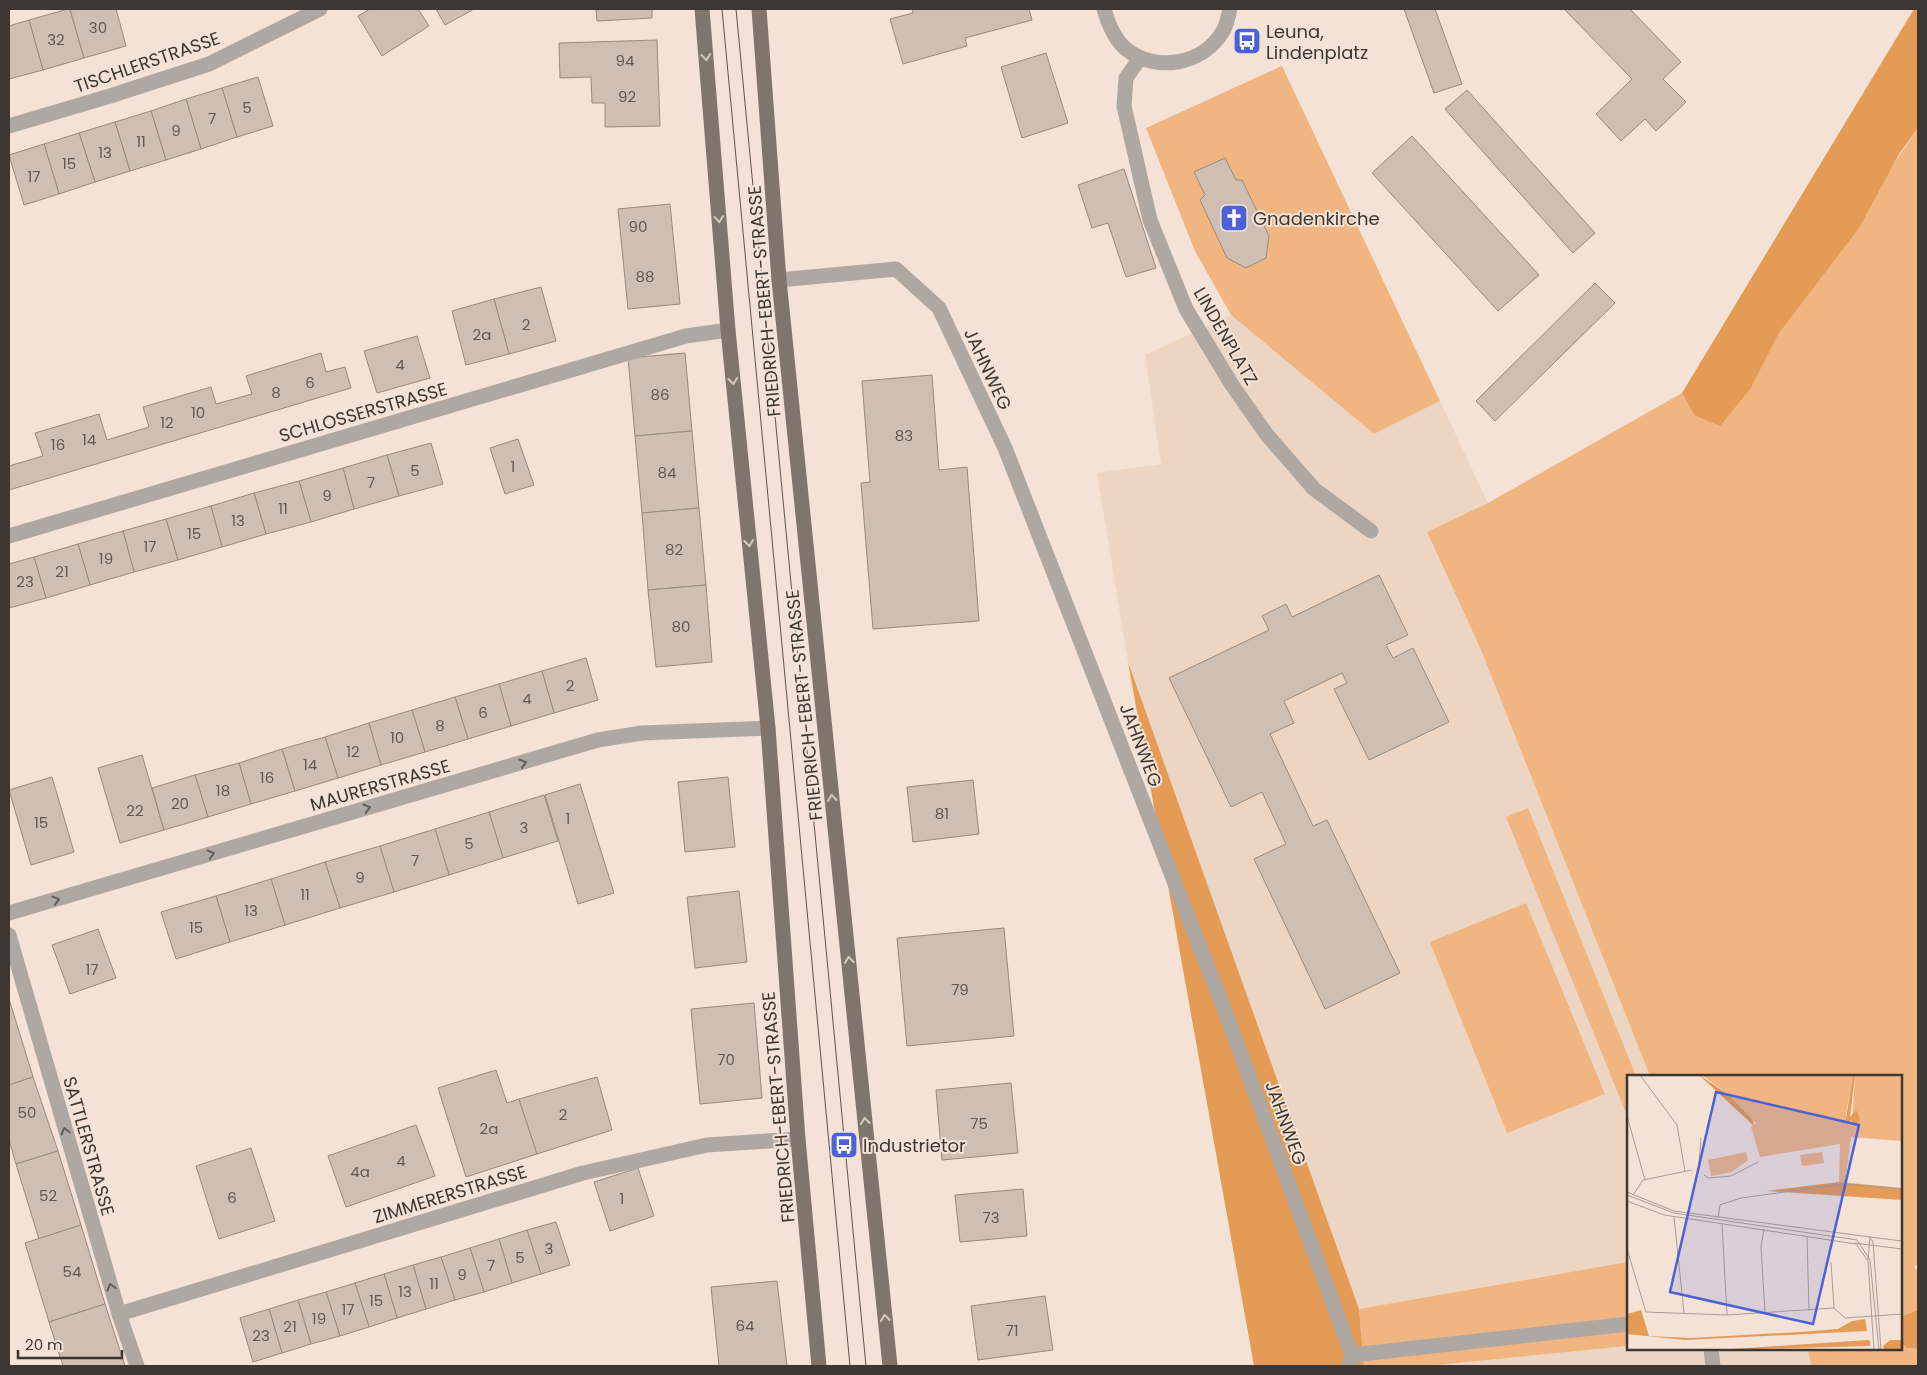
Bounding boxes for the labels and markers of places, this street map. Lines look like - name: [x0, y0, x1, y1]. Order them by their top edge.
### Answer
- place label: Leuna, Lindenplatz: [1266, 19, 1368, 65]
- bus stop icon: Leuna, Lindenplatz: [1232, 26, 1262, 56]
- church icon: Gnadenkirche: [1219, 203, 1249, 233]
- place label: Gnadenkirche: [1253, 206, 1380, 231]
- bus stop icon: Industrietor: [829, 1130, 859, 1160]
- place label: Industrietor: [863, 1133, 966, 1158]

